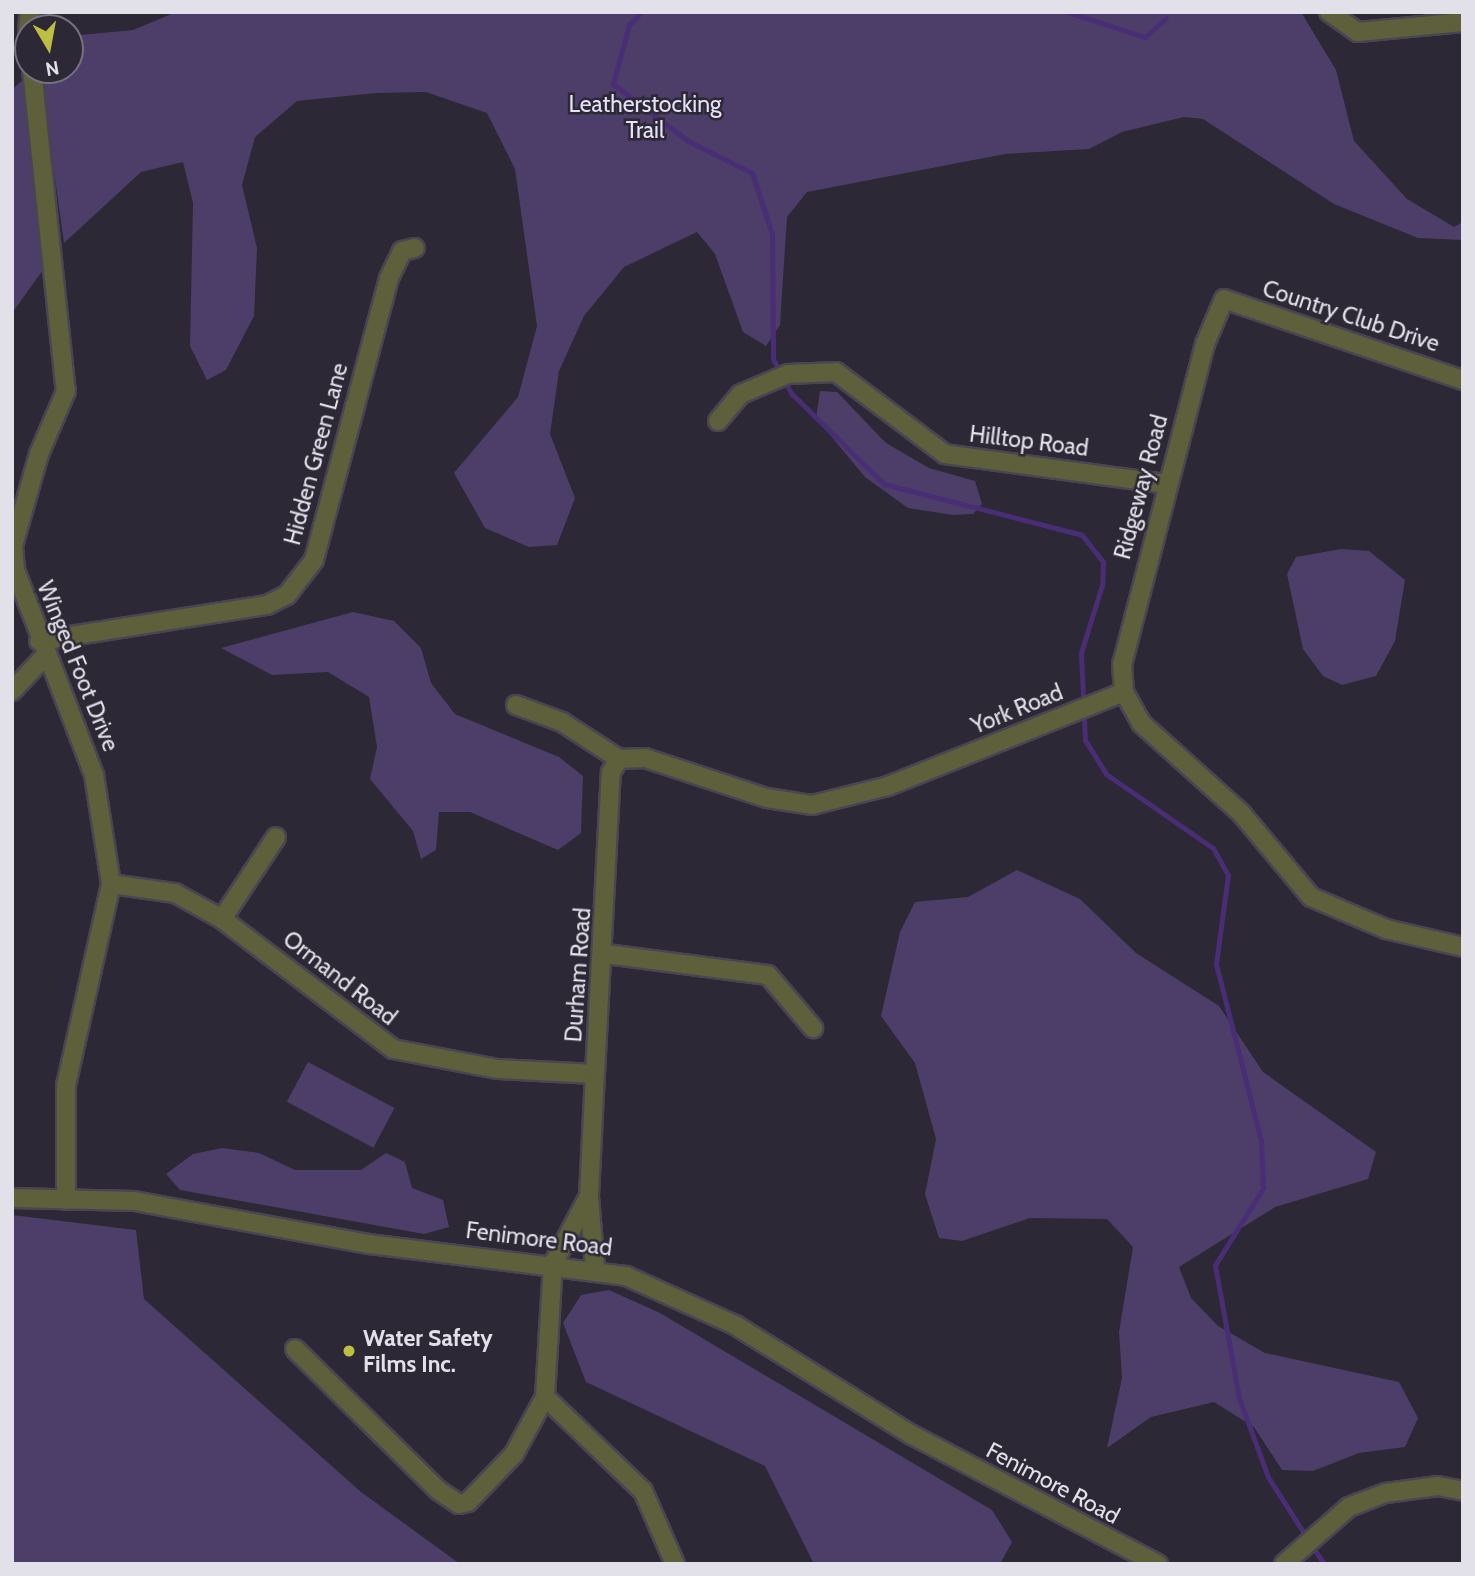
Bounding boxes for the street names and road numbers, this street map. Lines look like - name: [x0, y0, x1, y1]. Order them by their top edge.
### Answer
- street label: Country Club Drive: [1259, 274, 1443, 358]
- street label: Hidden Green Lane: [278, 360, 354, 548]
- street label: Ridgeway Road: [1108, 412, 1174, 562]
- street label: Hilltop Road: [968, 420, 1090, 462]
- street label: Winged Foot Drive: [31, 577, 125, 755]
- street label: York Road: [967, 678, 1067, 740]
- street label: Durham Road: [560, 907, 596, 1043]
- street label: Ormand Road: [278, 925, 402, 1031]
- street label: Fenimore Road: [464, 1216, 614, 1262]
- street label: Fenimore Road: [982, 1436, 1124, 1530]

